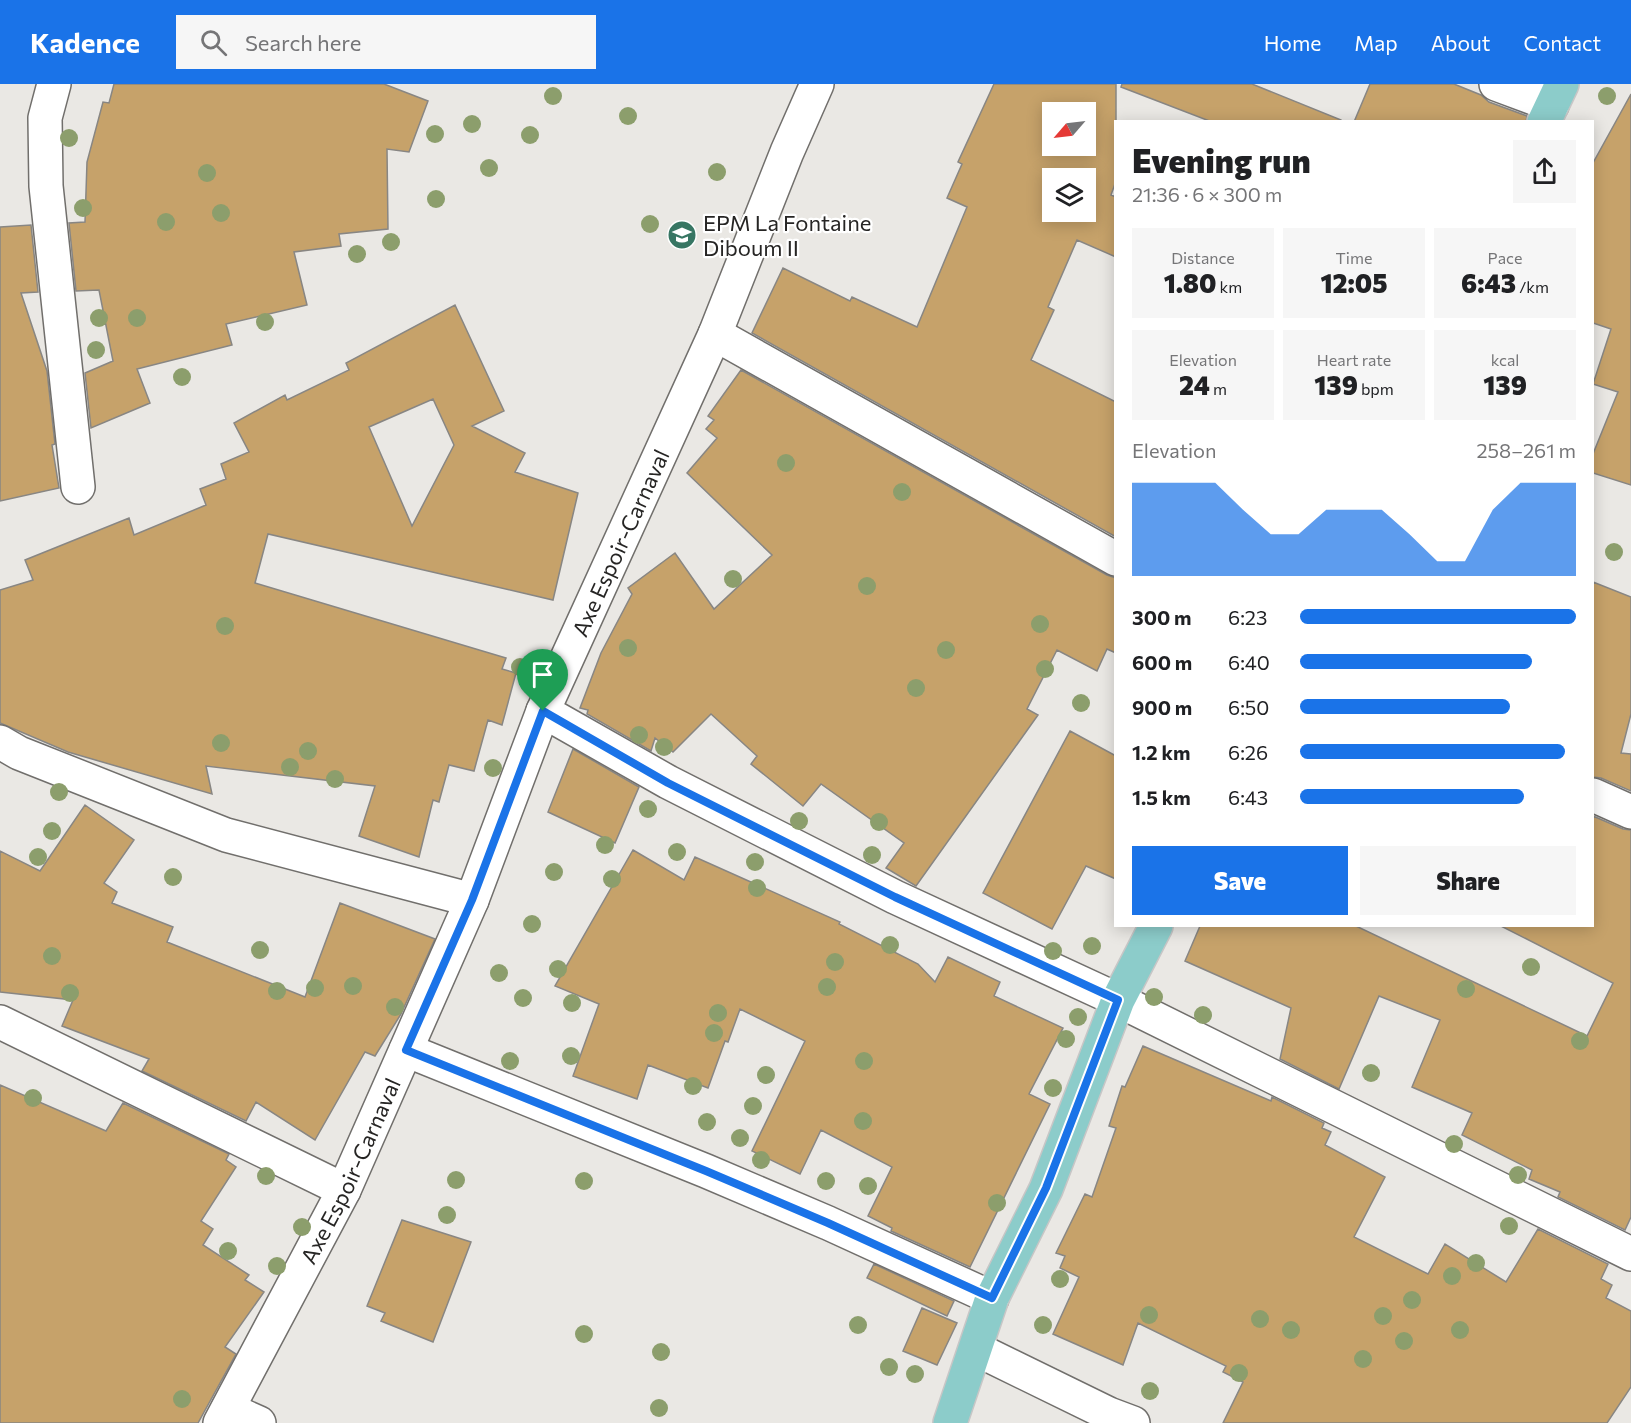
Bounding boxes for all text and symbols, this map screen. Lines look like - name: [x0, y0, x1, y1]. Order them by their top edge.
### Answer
- search box: [176, 15, 596, 69]
- text: Kadence: [30, 25, 140, 59]
- icon: search: [197, 26, 230, 59]
- text: Search here: [245, 29, 361, 56]
- text: Home: [1264, 30, 1321, 55]
- text: Map: [1354, 30, 1398, 55]
- text: About: [1431, 30, 1490, 55]
- text: Contact: [1523, 30, 1601, 55]
- north arrow: [1042, 102, 1096, 156]
- map controls: [1042, 102, 1096, 222]
- text: Evening run: [1132, 139, 1311, 180]
- button: share: [1513, 140, 1576, 203]
- button: layers: [1042, 168, 1096, 222]
- text: 21:36 · 6 × 300 m: [1132, 182, 1282, 206]
- place label: EPM La Fontaine Diboum II: [703, 209, 871, 261]
- school or university icon: EPM La Fontaine Diboum II: [666, 219, 698, 251]
- text: Distance: [1171, 248, 1235, 267]
- text: Time: [1336, 248, 1372, 267]
- text: Pace: [1488, 248, 1522, 267]
- text: 1.80: [1164, 267, 1217, 298]
- text: 12:05: [1320, 267, 1388, 298]
- text: 6:43: [1461, 267, 1516, 298]
- text: km: [1217, 277, 1242, 296]
- text: /km: [1516, 277, 1549, 296]
- text: Elevation: [1169, 350, 1237, 369]
- text: Heart rate: [1317, 350, 1391, 369]
- text: kcal: [1491, 350, 1519, 369]
- text: 24: [1179, 369, 1210, 400]
- text: 139: [1314, 369, 1358, 400]
- text: 139: [1483, 369, 1527, 400]
- text: m: [1210, 379, 1227, 398]
- text: bpm: [1358, 379, 1394, 398]
- text: Elevation: [1132, 438, 1217, 462]
- text: 258–261 m: [1476, 438, 1576, 462]
- street label: Axe Espoir-Carnaval: [566, 445, 674, 640]
- text: 300 m: [1132, 605, 1192, 629]
- text: 6:23: [1228, 605, 1267, 629]
- pin: [517, 649, 568, 711]
- text: 600 m: [1132, 650, 1192, 674]
- text: 6:40: [1228, 650, 1270, 674]
- icon: arrive: [526, 658, 559, 691]
- text: 900 m: [1132, 695, 1192, 719]
- text: 6:50: [1228, 695, 1269, 719]
- text: 1.2 km: [1132, 740, 1190, 764]
- text: 6:26: [1228, 740, 1268, 764]
- text: 1.5 km: [1132, 785, 1191, 809]
- text: 6:43: [1228, 785, 1268, 809]
- button: Save: [1132, 846, 1348, 915]
- button: Share: [1360, 846, 1576, 915]
- street label: Axe Espoir-Carnaval: [294, 1074, 405, 1268]

